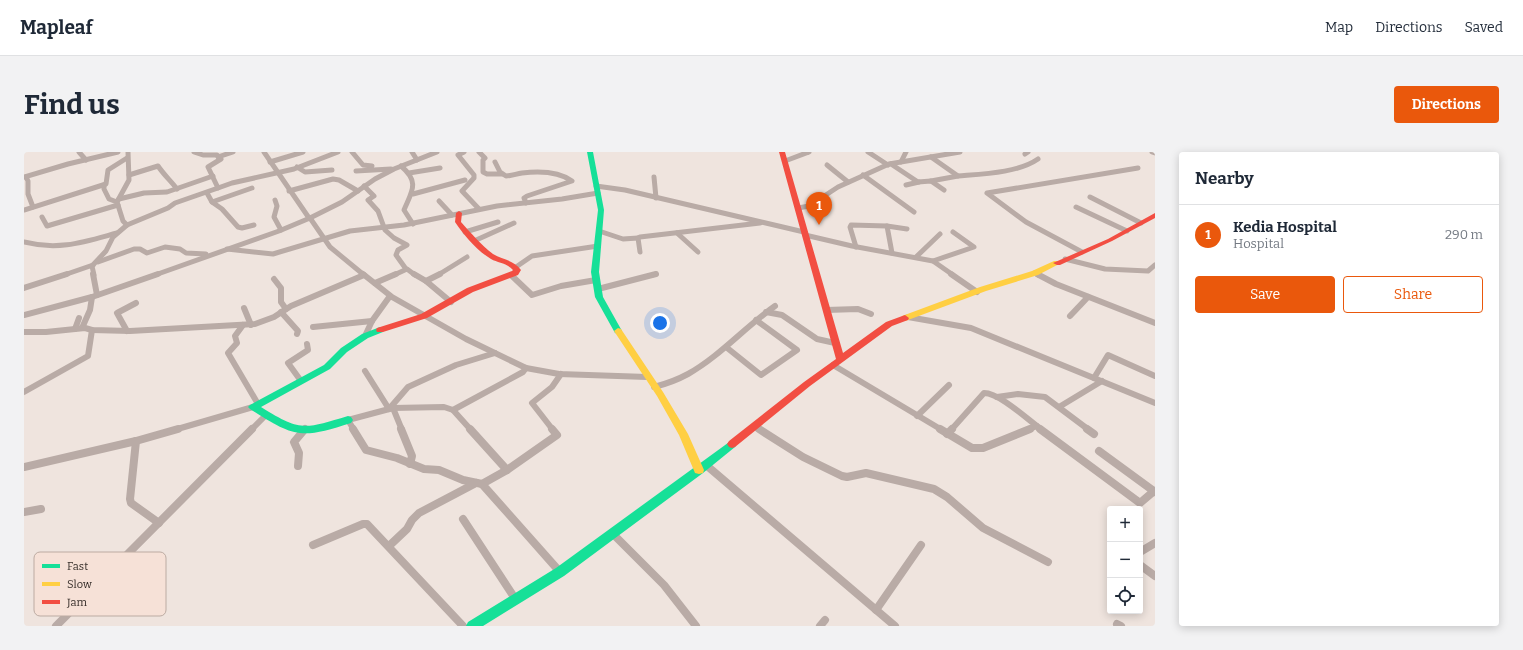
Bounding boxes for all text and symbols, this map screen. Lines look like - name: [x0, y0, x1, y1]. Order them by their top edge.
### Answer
- text: Mapleaf: [20, 16, 93, 39]
- text: Map: [1325, 19, 1353, 36]
- text: Directions: [1375, 19, 1443, 36]
- text: Saved: [1465, 19, 1503, 36]
- button: Directions: [1394, 86, 1499, 123]
- text: Find us: [24, 88, 120, 121]
- text: Nearby: [1195, 168, 1254, 189]
- pin: 1: [806, 192, 832, 225]
- text: Kedia Hospital: [1233, 218, 1337, 236]
- text: 1: [1205, 227, 1211, 242]
- text: 290 m: [1445, 227, 1483, 242]
- text: Hospital: [1233, 236, 1284, 251]
- button: Save: [1195, 276, 1335, 313]
- button: Share: [1343, 276, 1483, 313]
- your location: [650, 313, 670, 333]
- map controls: [1107, 506, 1143, 614]
- button: +: [1107, 506, 1143, 542]
- button: −: [1107, 542, 1143, 578]
- legend: [34, 552, 166, 616]
- text: Fast: [67, 560, 88, 573]
- text: Slow: [67, 578, 92, 591]
- button: locate: [1107, 578, 1143, 614]
- text: Jam: [66, 596, 87, 609]

